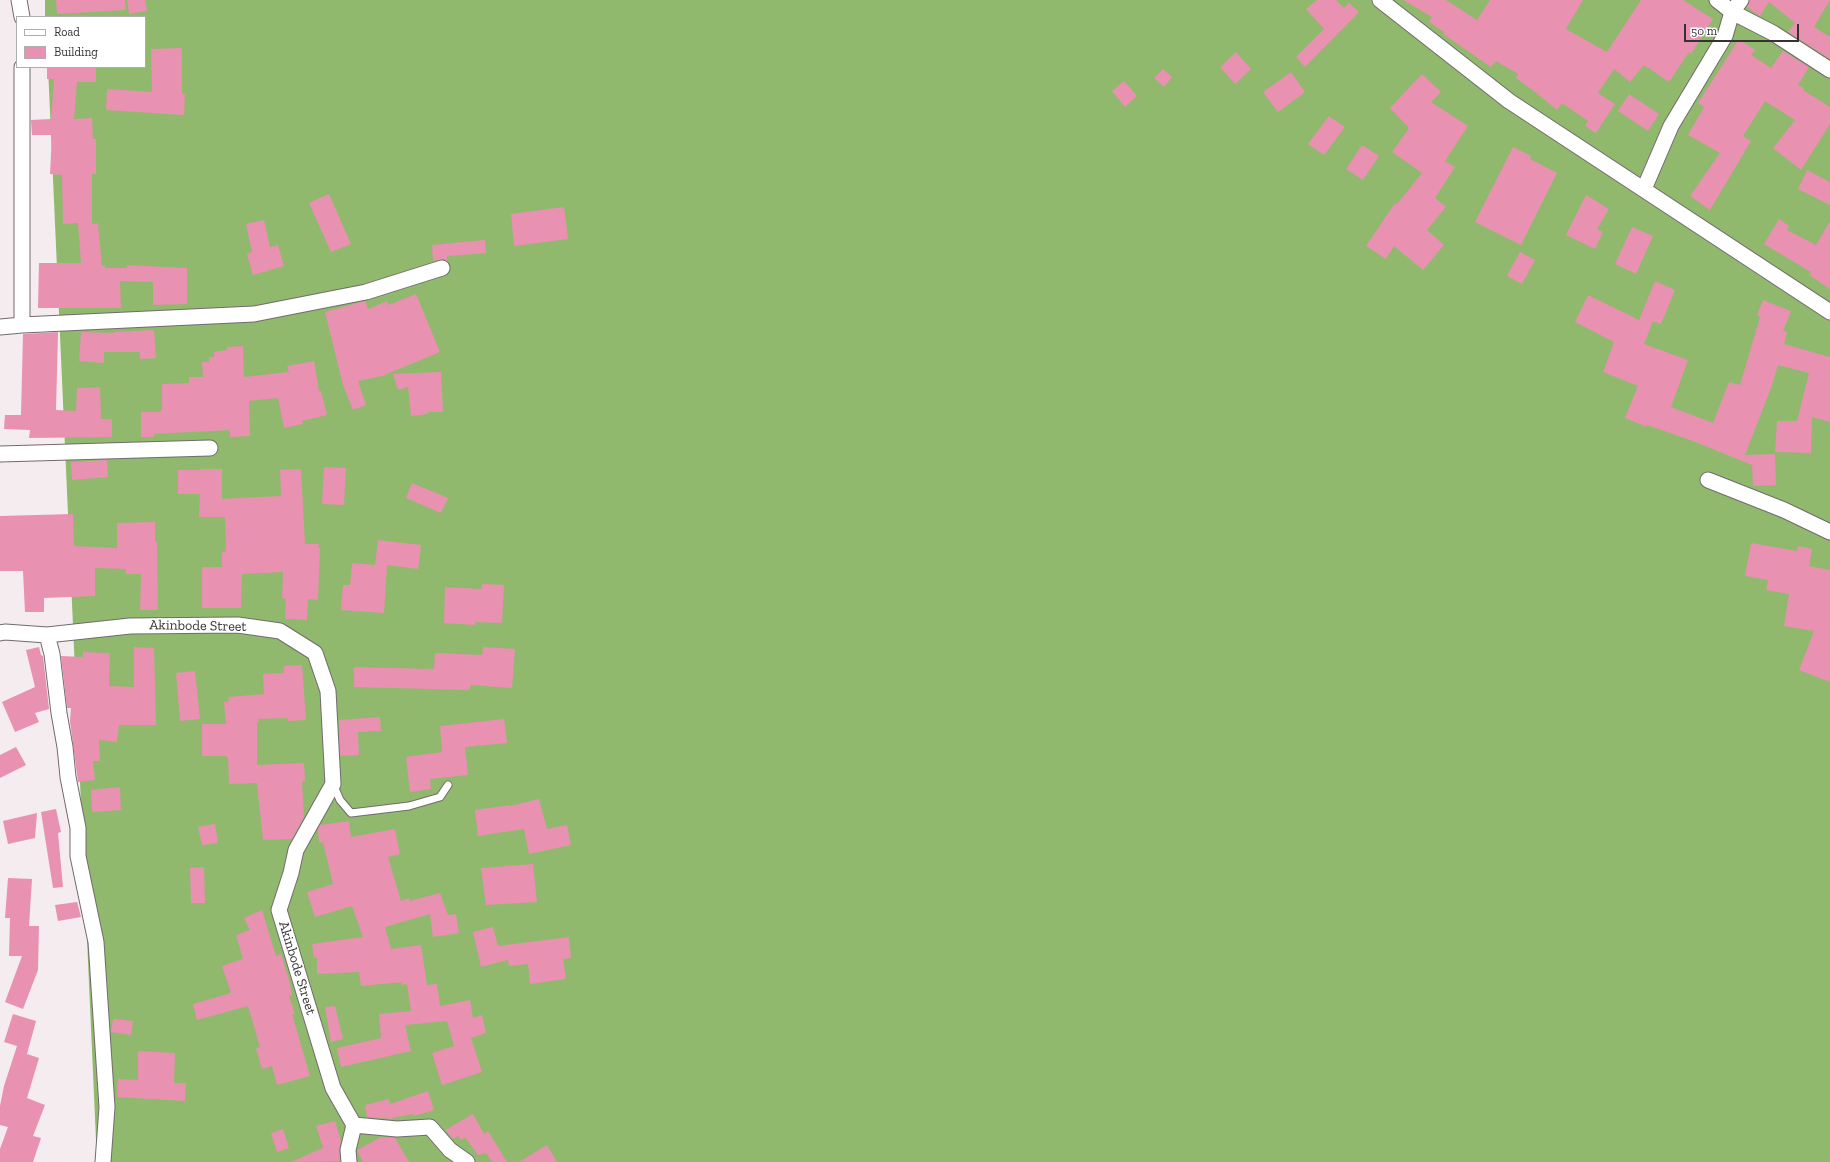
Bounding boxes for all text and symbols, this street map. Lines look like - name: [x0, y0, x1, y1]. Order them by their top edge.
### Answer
- legend: [16, 16, 146, 68]
- scale bar: [1686, 16, 1801, 42]
- text: 50 m: [1691, 24, 1717, 38]
- text: Road: [54, 25, 80, 39]
- text: Building: [54, 45, 98, 59]
- street label: Akinbode Street: [149, 617, 247, 635]
- street label: Akinbode Street: [275, 919, 319, 1017]

